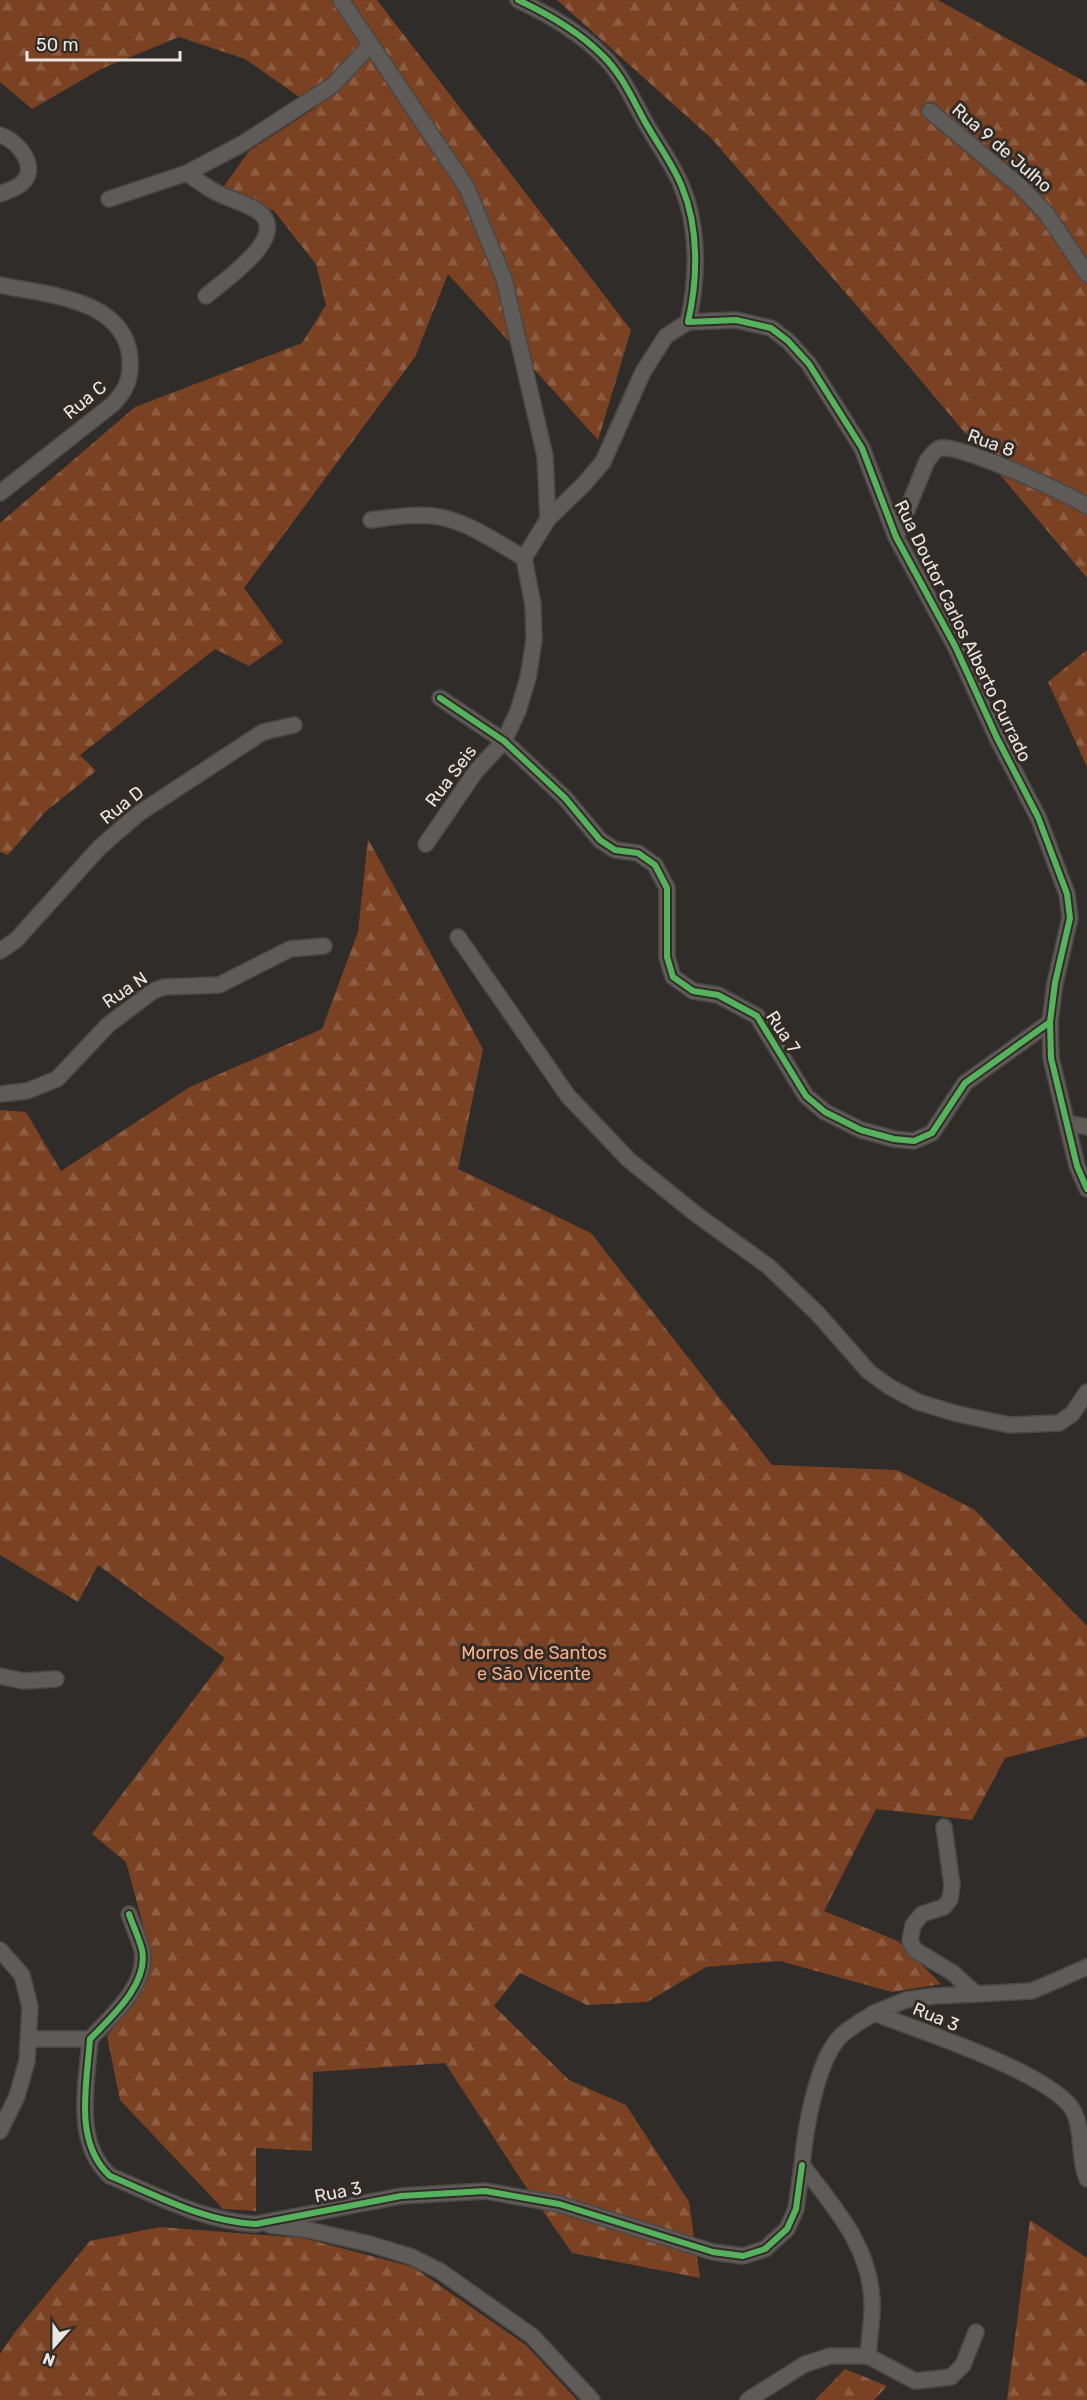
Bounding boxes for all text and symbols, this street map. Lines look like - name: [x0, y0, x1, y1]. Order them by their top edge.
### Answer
- scale bar: [27, 24, 180, 62]
- text: 50 m: [36, 34, 79, 56]
- street label: Rua 9 de Julho: [948, 99, 1056, 197]
- street label: Rua C: [59, 376, 111, 424]
- street label: Rua 8: [964, 424, 1018, 462]
- street label: Rua Doutor Carlos Alberto Currado: [890, 497, 1036, 765]
- street label: Rua Seis: [421, 741, 481, 811]
- street label: Rua D: [96, 781, 148, 829]
- street label: Rua N: [98, 967, 152, 1013]
- street label: Rua 7: [761, 1007, 805, 1057]
- park label: Morros de Santos e São Vicente: [461, 1642, 607, 1685]
- street label: Rua 3: [910, 1998, 962, 2036]
- street label: Rua 3: [312, 2177, 364, 2207]
- north arrow: [24, 2316, 84, 2376]
- text: N: [40, 2349, 58, 2370]

